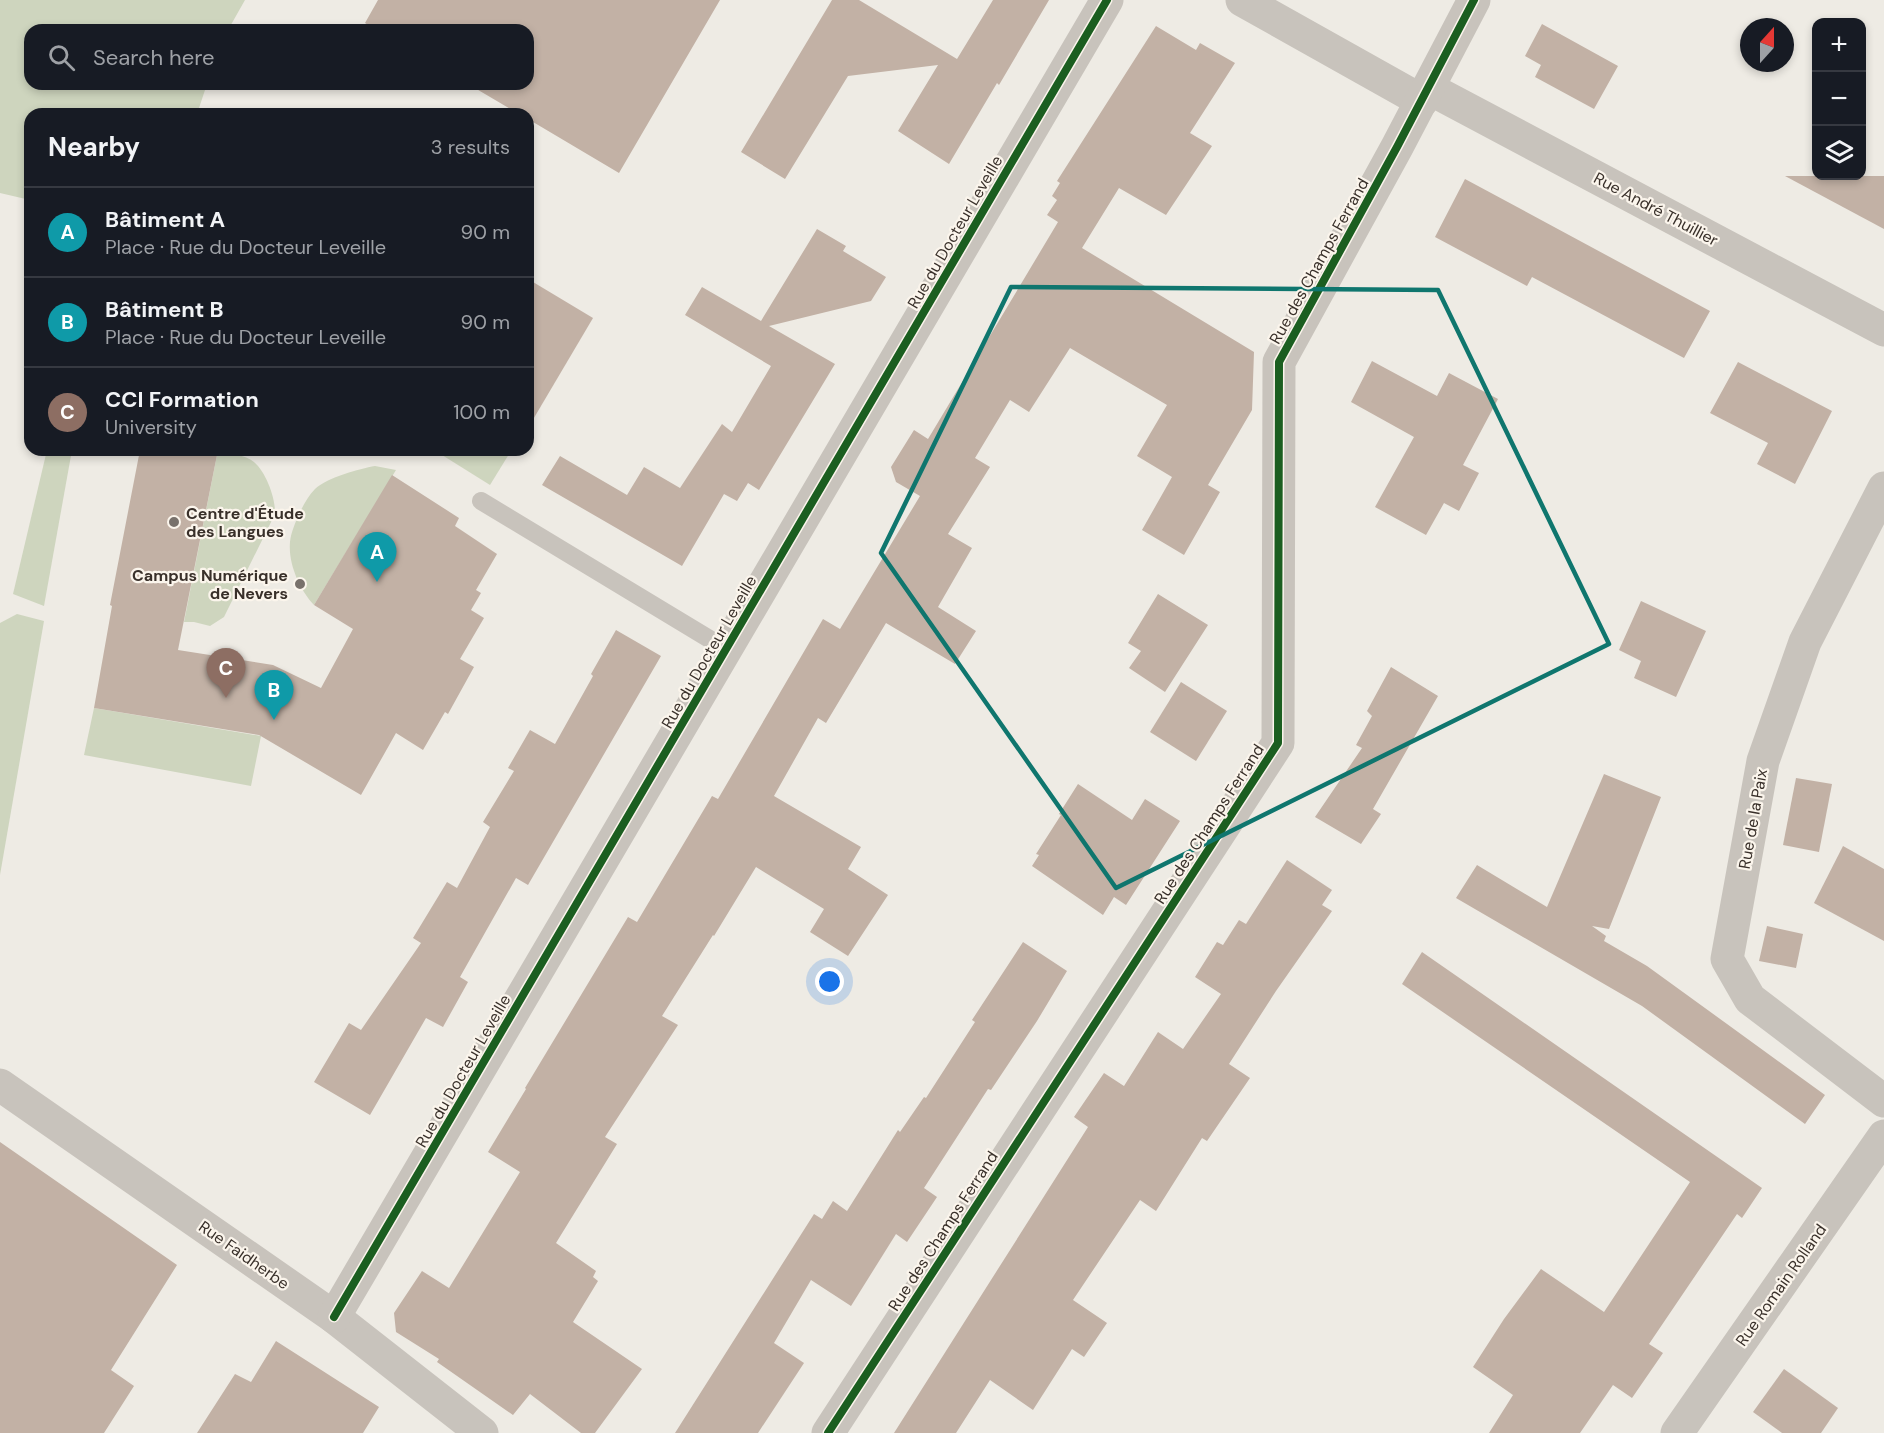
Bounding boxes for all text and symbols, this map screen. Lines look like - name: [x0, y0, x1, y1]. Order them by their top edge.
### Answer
- north arrow: [1740, 18, 1794, 72]
- map controls: [1812, 18, 1866, 180]
- button: +: [1812, 18, 1866, 72]
- search box: [24, 24, 534, 90]
- icon: search: [45, 41, 78, 74]
- text: Search here: [93, 43, 214, 72]
- button: −: [1812, 72, 1866, 126]
- button: layers: [1812, 126, 1866, 180]
- text: Nearby: [48, 130, 140, 164]
- text: 3 results: [431, 134, 510, 160]
- street label: Rue du Docteur Leveille: [903, 152, 1007, 312]
- street label: Rue André Thuillier: [1590, 167, 1722, 251]
- street label: Rue des Champs Ferrand: [1265, 174, 1373, 348]
- text: Bâtiment A: [105, 205, 225, 234]
- text: A: [60, 219, 75, 245]
- text: 90 m: [461, 219, 510, 245]
- text: Place · Rue du Docteur Leveille: [105, 234, 386, 260]
- text: Bâtiment B: [105, 295, 224, 324]
- text: B: [61, 309, 74, 335]
- text: 90 m: [461, 309, 510, 335]
- text: Place · Rue du Docteur Leveille: [105, 324, 386, 350]
- text: CCI Formation: [105, 385, 259, 414]
- text: C: [60, 399, 75, 425]
- text: 100 m: [453, 399, 510, 425]
- text: University: [105, 414, 197, 440]
- place label: Centre d'Étude des Langues: [186, 503, 304, 542]
- marker: Centre d'Étude des Langues: [167, 515, 181, 529]
- pin: A: [358, 532, 397, 582]
- place label: Campus Numérique de Nevers: [132, 565, 288, 604]
- street label: Rue du Docteur Leveille: [657, 572, 761, 732]
- marker: Campus Numérique de Nevers: [293, 577, 307, 591]
- pin: C: [206, 648, 246, 698]
- pin: B: [254, 670, 294, 720]
- street label: Rue des Champs Ferrand: [1149, 740, 1269, 908]
- street label: Rue de la Paix: [1734, 767, 1772, 871]
- your location: [815, 967, 844, 996]
- street label: Rue du Docteur Leveille: [411, 991, 515, 1151]
- street label: Rue des Champs Ferrand: [883, 1147, 1003, 1315]
- street label: Rue Faidherbe: [195, 1216, 293, 1294]
- street label: Rue Romain Rolland: [1731, 1220, 1831, 1350]

